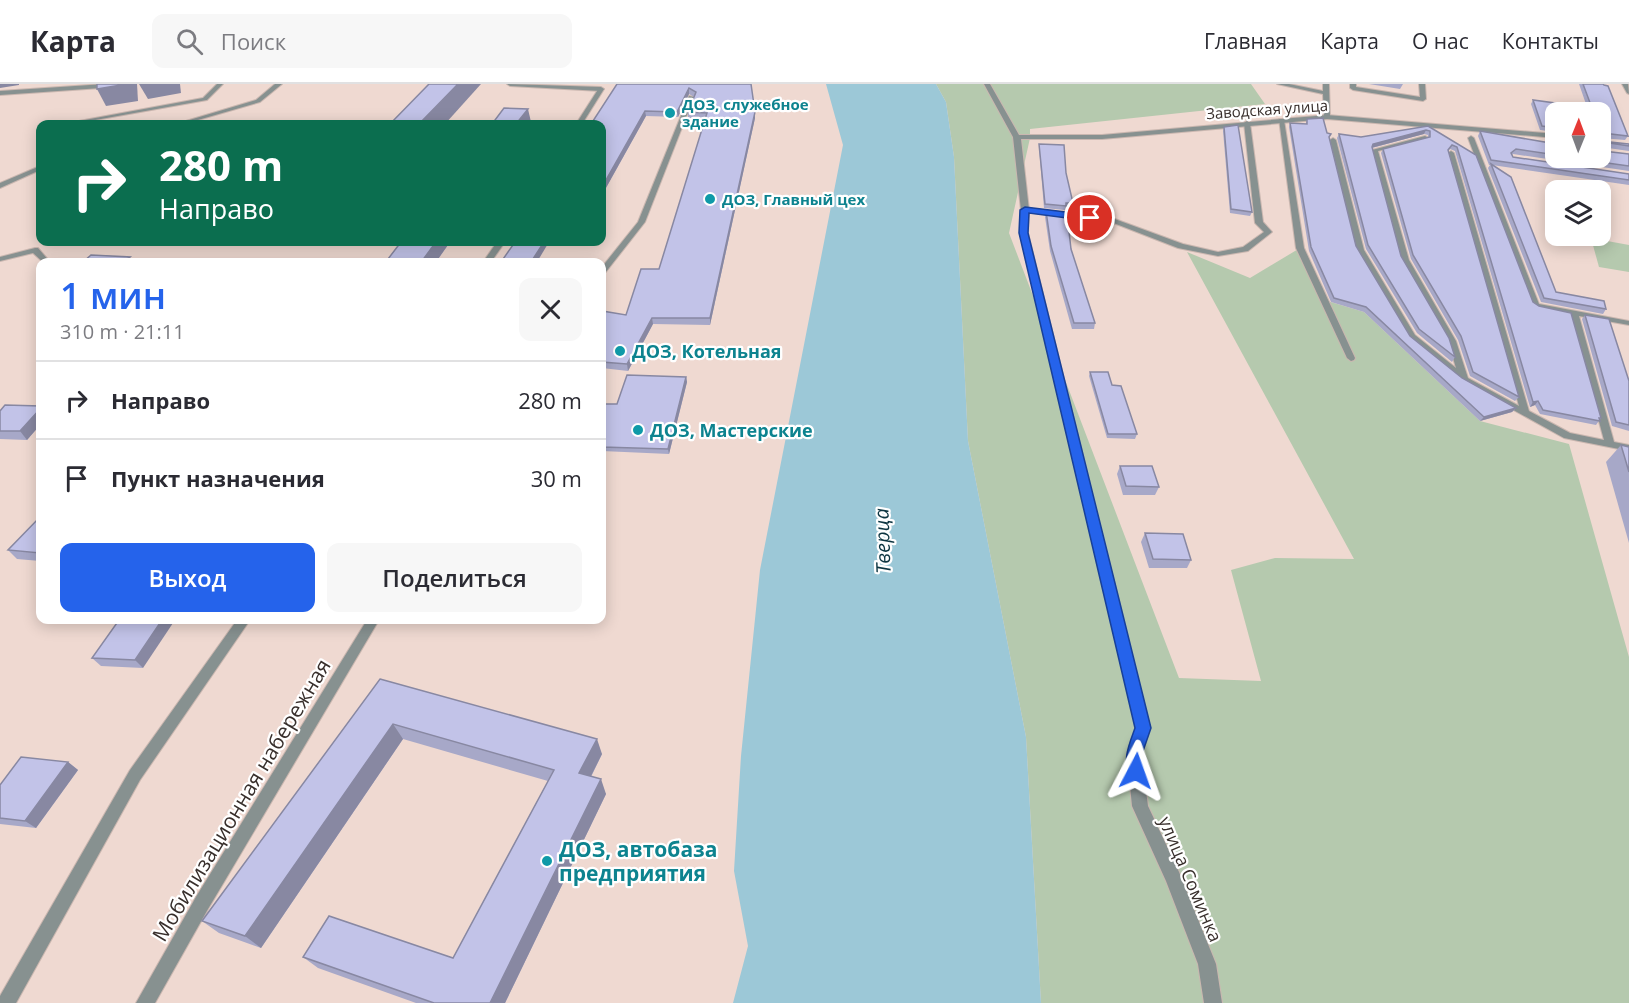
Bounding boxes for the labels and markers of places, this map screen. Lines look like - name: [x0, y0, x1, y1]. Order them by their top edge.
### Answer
- place label: ДОЗ, служебное здание: [682, 94, 809, 131]
- marker: ДОЗ, служебное здание: [663, 106, 677, 120]
- place label: ДОЗ, Главный цех: [722, 189, 865, 209]
- marker: ДОЗ, Главный цех: [703, 192, 717, 206]
- pin: [1064, 192, 1115, 243]
- place label: ДОЗ, Котельная: [632, 339, 782, 363]
- marker: ДОЗ, Котельная: [613, 344, 627, 358]
- place label: ДОЗ, Мастерские: [650, 418, 813, 442]
- marker: ДОЗ, Мастерские: [631, 423, 645, 437]
- place label: ДОЗ, автобаза предприятия: [559, 835, 717, 887]
- marker: ДОЗ, автобаза предприятия: [540, 854, 554, 868]

